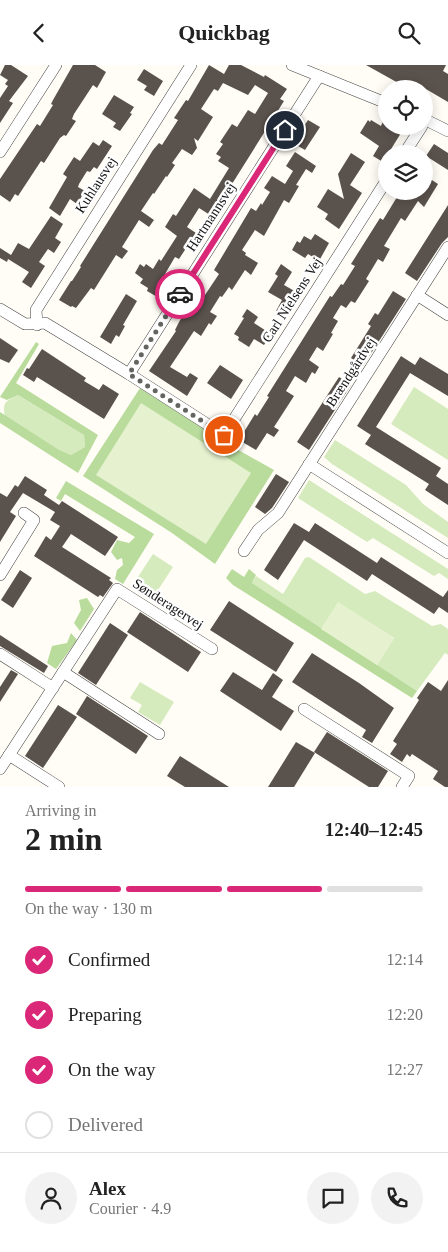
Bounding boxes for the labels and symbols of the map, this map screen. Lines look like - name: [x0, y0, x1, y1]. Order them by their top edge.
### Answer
- pin: [264, 109, 306, 151]
- street label: Kuhlausvej: [72, 154, 120, 216]
- street label: Hartmannsvej: [183, 180, 239, 254]
- street label: Carl Nielsens Vej: [259, 255, 325, 345]
- courier: [155, 269, 205, 319]
- street label: Brændgårdvej: [323, 335, 379, 409]
- pin: [203, 414, 245, 456]
- street label: Sønderagervej: [130, 576, 206, 632]

